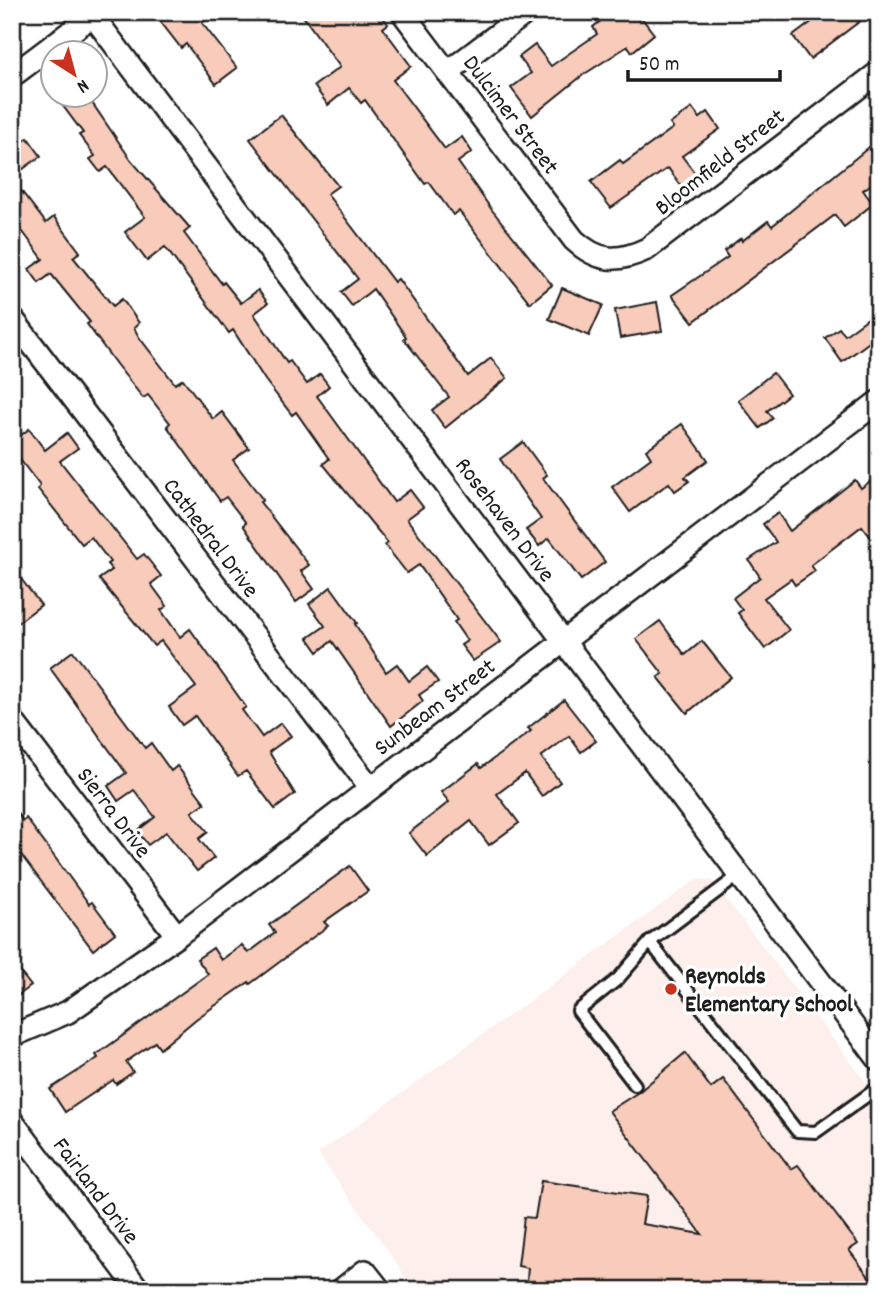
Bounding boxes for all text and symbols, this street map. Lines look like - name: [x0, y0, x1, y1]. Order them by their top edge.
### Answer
- north arrow: [38, 38, 108, 108]
- scale bar: [628, 38, 781, 82]
- street label: Dulcimer Street: [453, 49, 566, 183]
- text: 50 m: [639, 51, 679, 81]
- text: N: [70, 71, 94, 99]
- street label: Bloomfield Street: [648, 101, 793, 225]
- street label: Rosehaven Drive: [445, 451, 562, 590]
- street label: Cathedral Drive: [153, 472, 266, 606]
- street label: Sunbeam Street: [368, 651, 504, 765]
- street label: Sierra Drive: [67, 761, 158, 867]
- place label: Reynolds Elementary School: [685, 961, 853, 1023]
- marker: Reynolds Elementary School: [663, 981, 679, 997]
- street label: Fairland Drive: [43, 1131, 146, 1252]

